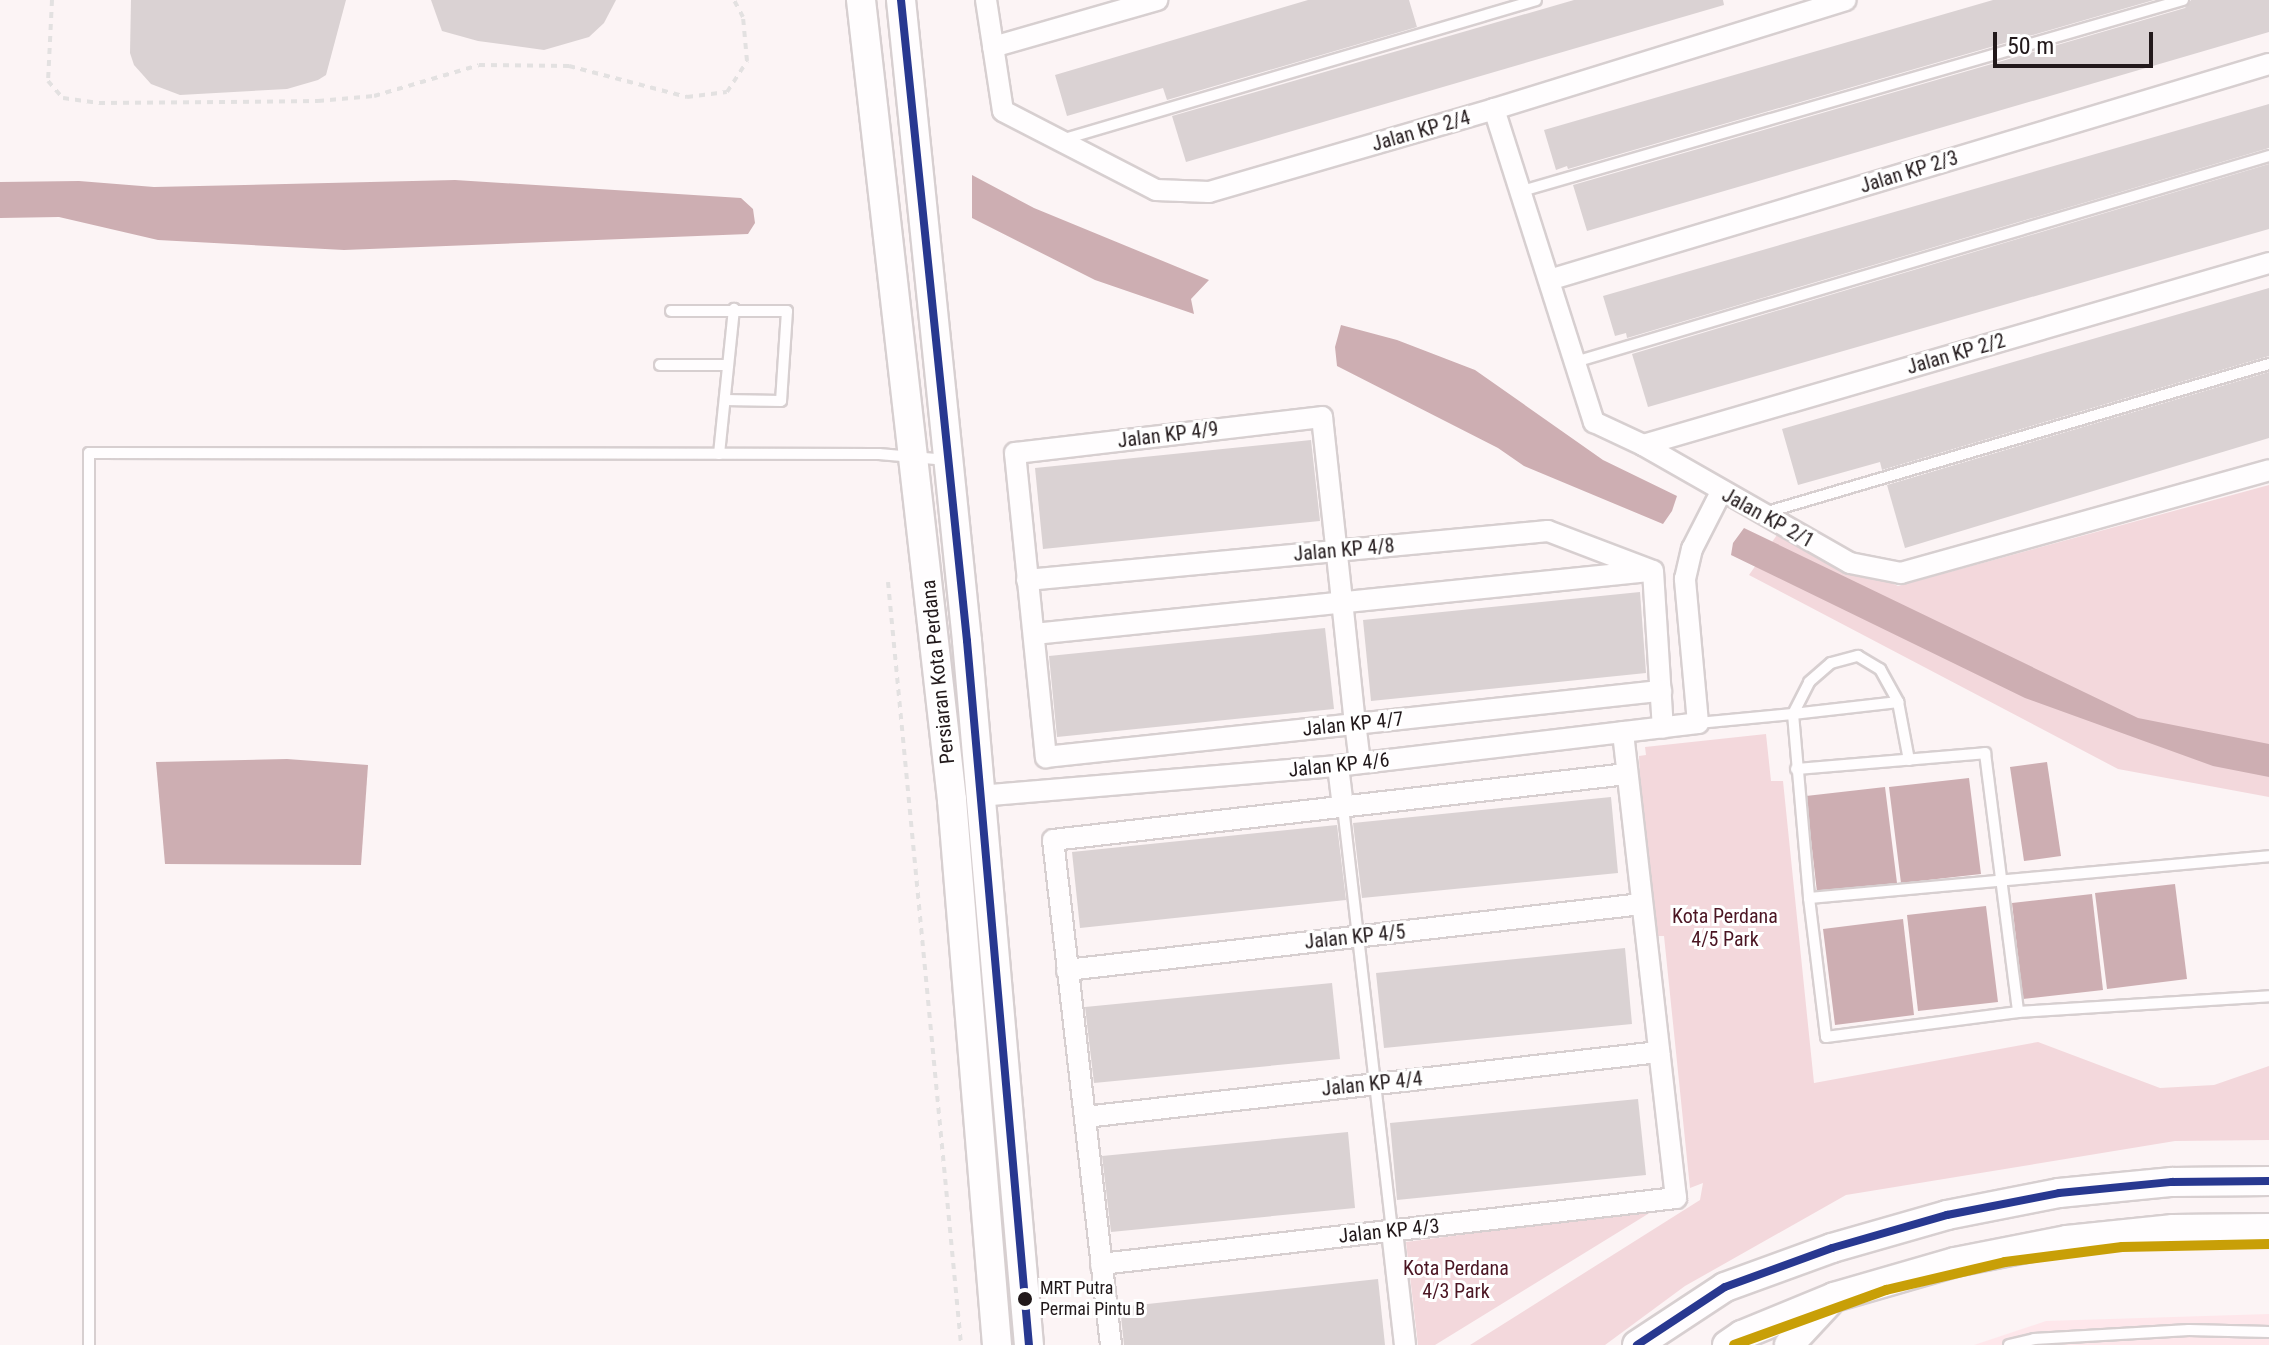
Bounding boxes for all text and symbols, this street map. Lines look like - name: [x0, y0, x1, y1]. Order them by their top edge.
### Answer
- scale bar: [1997, 16, 2157, 66]
- text: 50 m: [2007, 32, 2054, 60]
- street label: Jalan KP 2/4: [1369, 105, 1473, 157]
- street label: Jalan KP 2/3: [1857, 146, 1961, 198]
- street label: Jalan KP 2/2: [1904, 328, 2008, 380]
- street label: Jalan KP 4/9: [1116, 417, 1220, 453]
- street label: Jalan KP 2/1: [1718, 483, 1818, 553]
- street label: Jalan KP 4/8: [1292, 534, 1396, 566]
- street label: Persiaran Kota Perdana: [916, 579, 960, 765]
- street label: Jalan KP 4/7: [1301, 707, 1405, 741]
- street label: Jalan KP 4/6: [1287, 748, 1391, 782]
- park label: Kota Perdana 4/5 Park: [1672, 904, 1778, 951]
- street label: Jalan KP 4/5: [1303, 920, 1407, 954]
- street label: Jalan KP 4/4: [1320, 1067, 1424, 1101]
- street label: Jalan KP 4/3: [1337, 1214, 1441, 1248]
- park label: Kota Perdana 4/3 Park: [1403, 1257, 1509, 1304]
- place label: MRT Putra Permai Pintu B: [1040, 1278, 1145, 1320]
- marker: MRT Putra Permai Pintu B: [1017, 1291, 1033, 1307]

